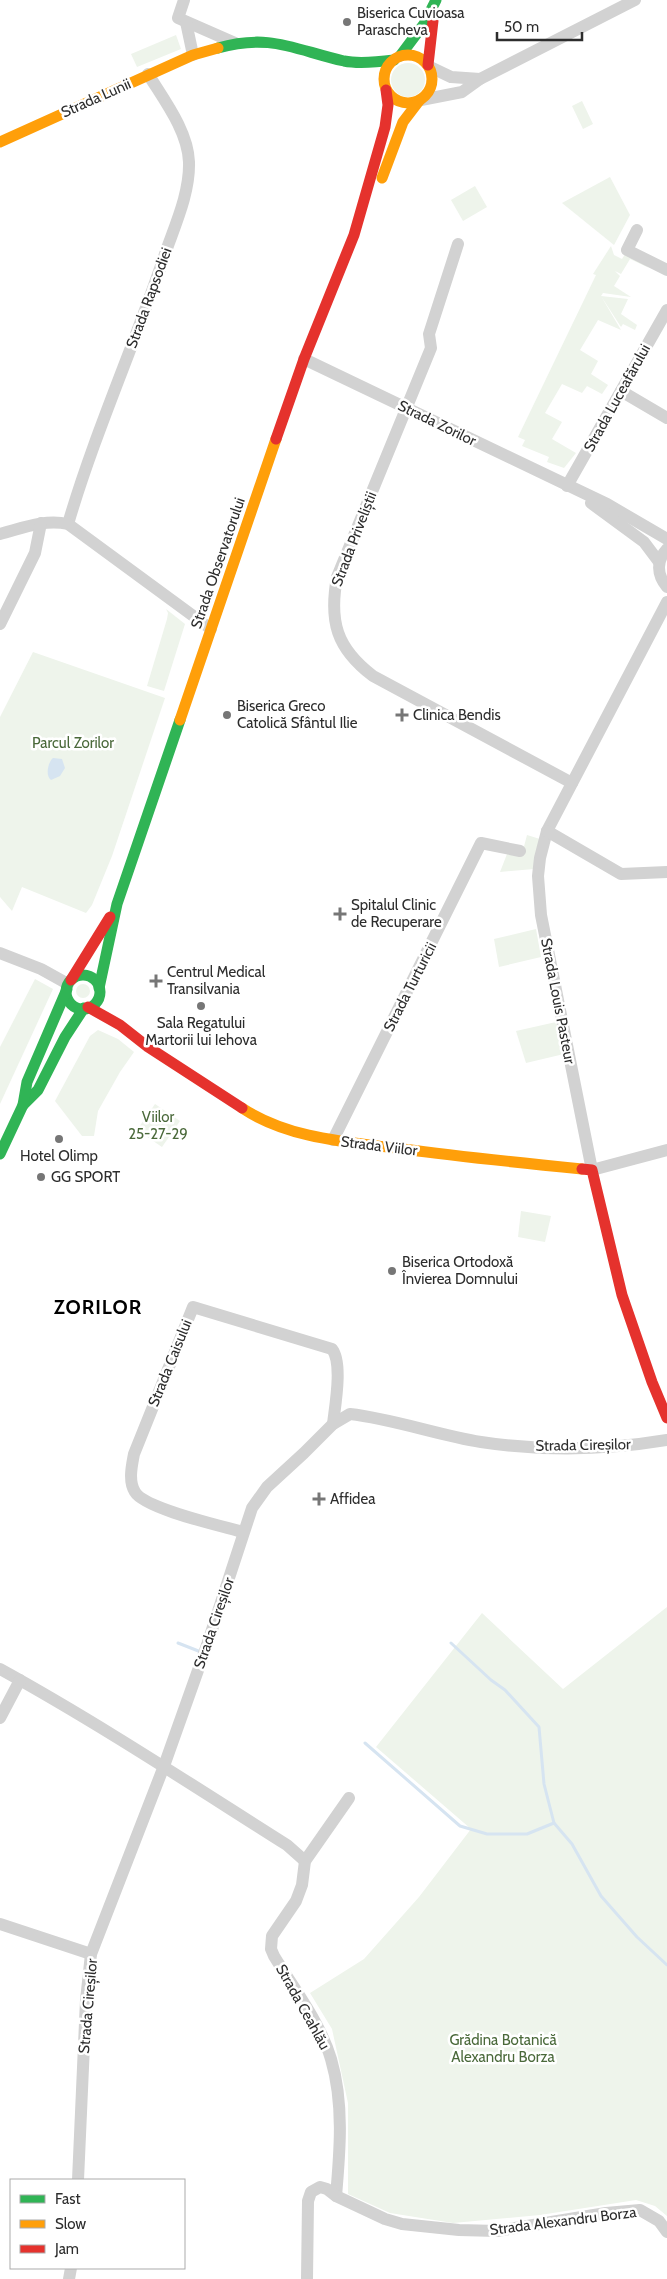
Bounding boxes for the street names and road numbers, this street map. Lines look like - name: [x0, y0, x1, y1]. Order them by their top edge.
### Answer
- street label: Strada Lunii: [58, 75, 134, 121]
- street label: Strada Rapsodiei: [122, 245, 176, 351]
- street label: Strada Luceafărului: [580, 341, 654, 455]
- street label: Strada Zorilor: [395, 396, 479, 450]
- street label: Strada Priveliștii: [328, 489, 381, 589]
- street label: Strada Observatorului: [187, 495, 249, 631]
- street label: Strada Louis Pasteur: [537, 937, 579, 1066]
- street label: Strada Turturicii: [380, 939, 440, 1035]
- street label: Strada Viilor: [340, 1132, 419, 1160]
- street label: Strada Caisului: [144, 1317, 196, 1409]
- street label: Strada Cireșilor: [535, 1435, 631, 1456]
- street label: Strada Cireșilor: [190, 1575, 239, 1671]
- street label: Strada Cireșilor: [75, 1957, 102, 2054]
- street label: Strada Ceahlău: [272, 1961, 334, 2053]
- street label: Strada Alexandru Borza: [489, 2203, 638, 2239]

